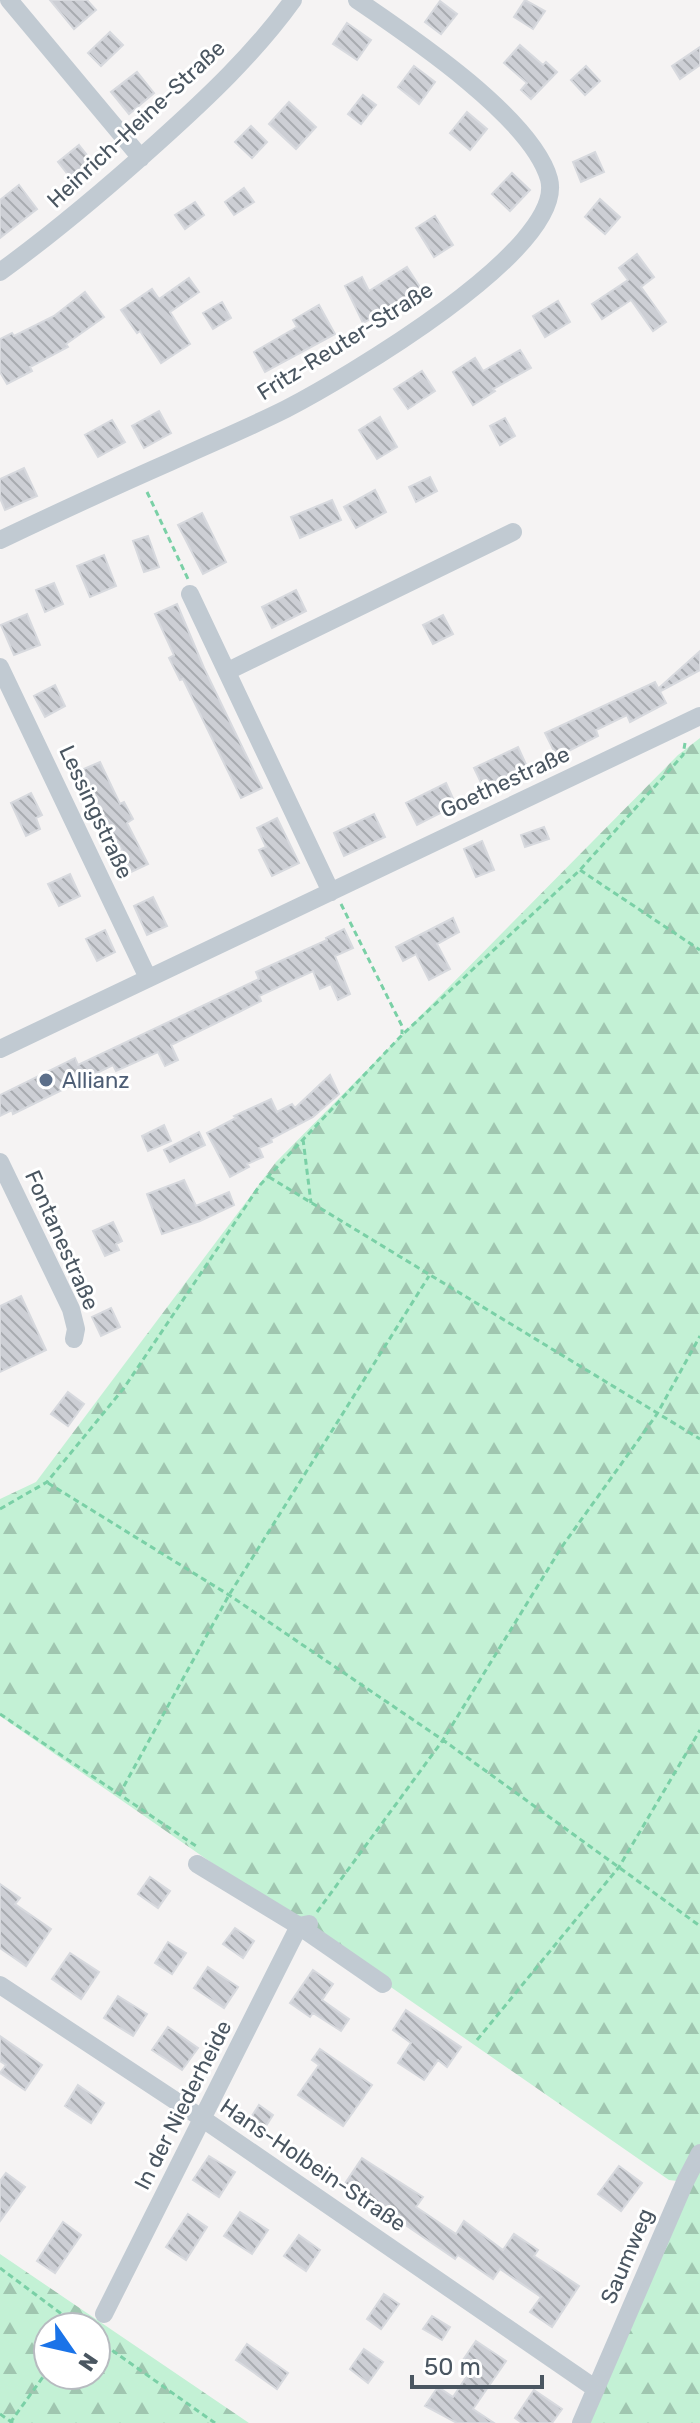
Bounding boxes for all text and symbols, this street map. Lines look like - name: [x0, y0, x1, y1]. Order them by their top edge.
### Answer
- street label: Heinrich-Heine-Straße: [41, 34, 231, 214]
- street label: Fritz-Reuter-Straße: [252, 276, 438, 406]
- street label: Goethestraße: [436, 740, 574, 824]
- street label: Lessingstraße: [53, 741, 139, 883]
- place label: Allianz: [62, 1067, 129, 1094]
- marker: Allianz: [37, 1071, 55, 1089]
- street label: Fontanestraße: [19, 1166, 105, 1314]
- street label: In der Niederheide: [129, 2016, 237, 2194]
- street label: Hans-Holbein-Straße: [215, 2093, 411, 2237]
- street label: Saumweg: [595, 2204, 659, 2308]
- north arrow: [32, 2311, 112, 2391]
- scale bar: [412, 2339, 542, 2389]
- text: N: [73, 2348, 104, 2376]
- text: 50 m: [424, 2353, 481, 2381]

